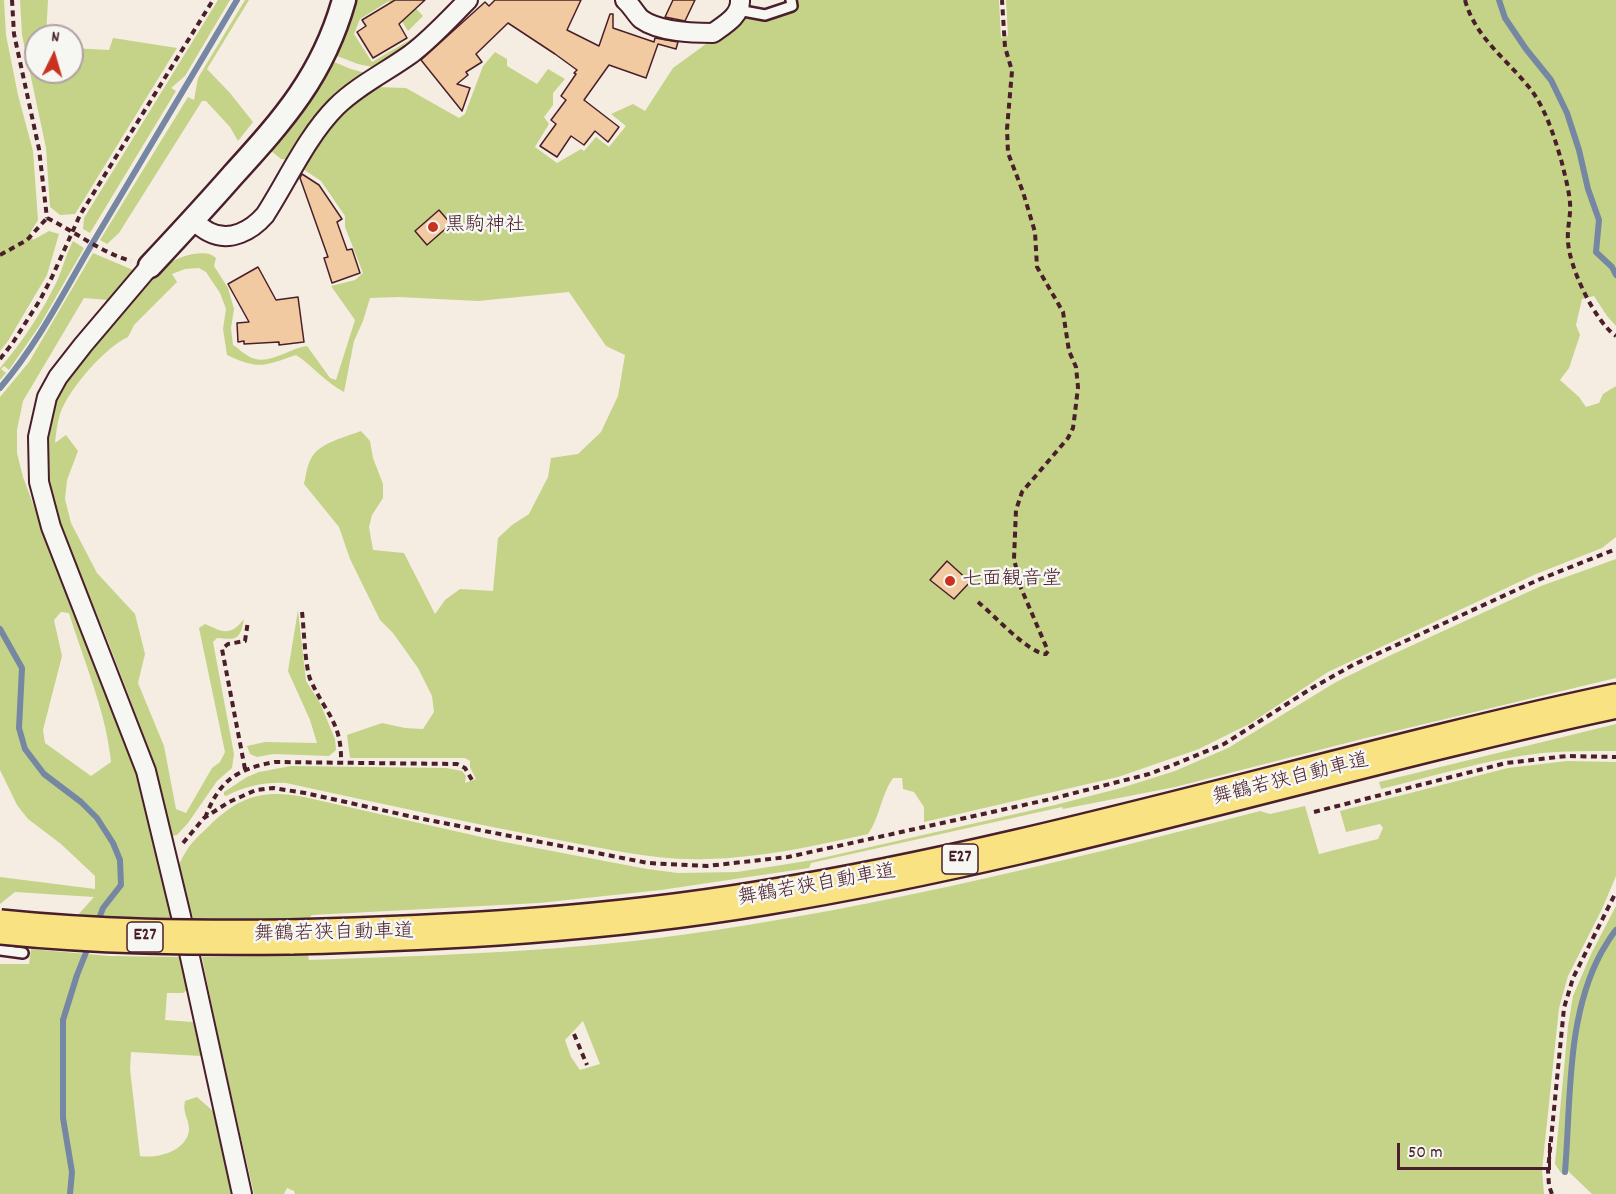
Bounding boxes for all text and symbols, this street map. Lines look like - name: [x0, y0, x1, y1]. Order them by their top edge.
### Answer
- north arrow: [24, 24, 84, 84]
- text: N: [50, 26, 60, 49]
- place label: 黒駒神社: [445, 215, 525, 239]
- marker: 黒駒神社: [426, 220, 440, 234]
- place label: 七面観音堂: [962, 569, 1062, 593]
- marker: 七面観音堂: [943, 574, 957, 588]
- street label: 舞鶴若狭自動車道: [1210, 750, 1372, 812]
- road number: E27: [942, 844, 978, 874]
- street label: 舞鶴若狭自動車道: [736, 861, 898, 913]
- road number: E27: [127, 922, 163, 952]
- street label: 舞鶴若狭自動車道: [254, 922, 414, 948]
- scale bar: [1400, 1131, 1554, 1169]
- text: 50 m: [1408, 1141, 1443, 1166]

